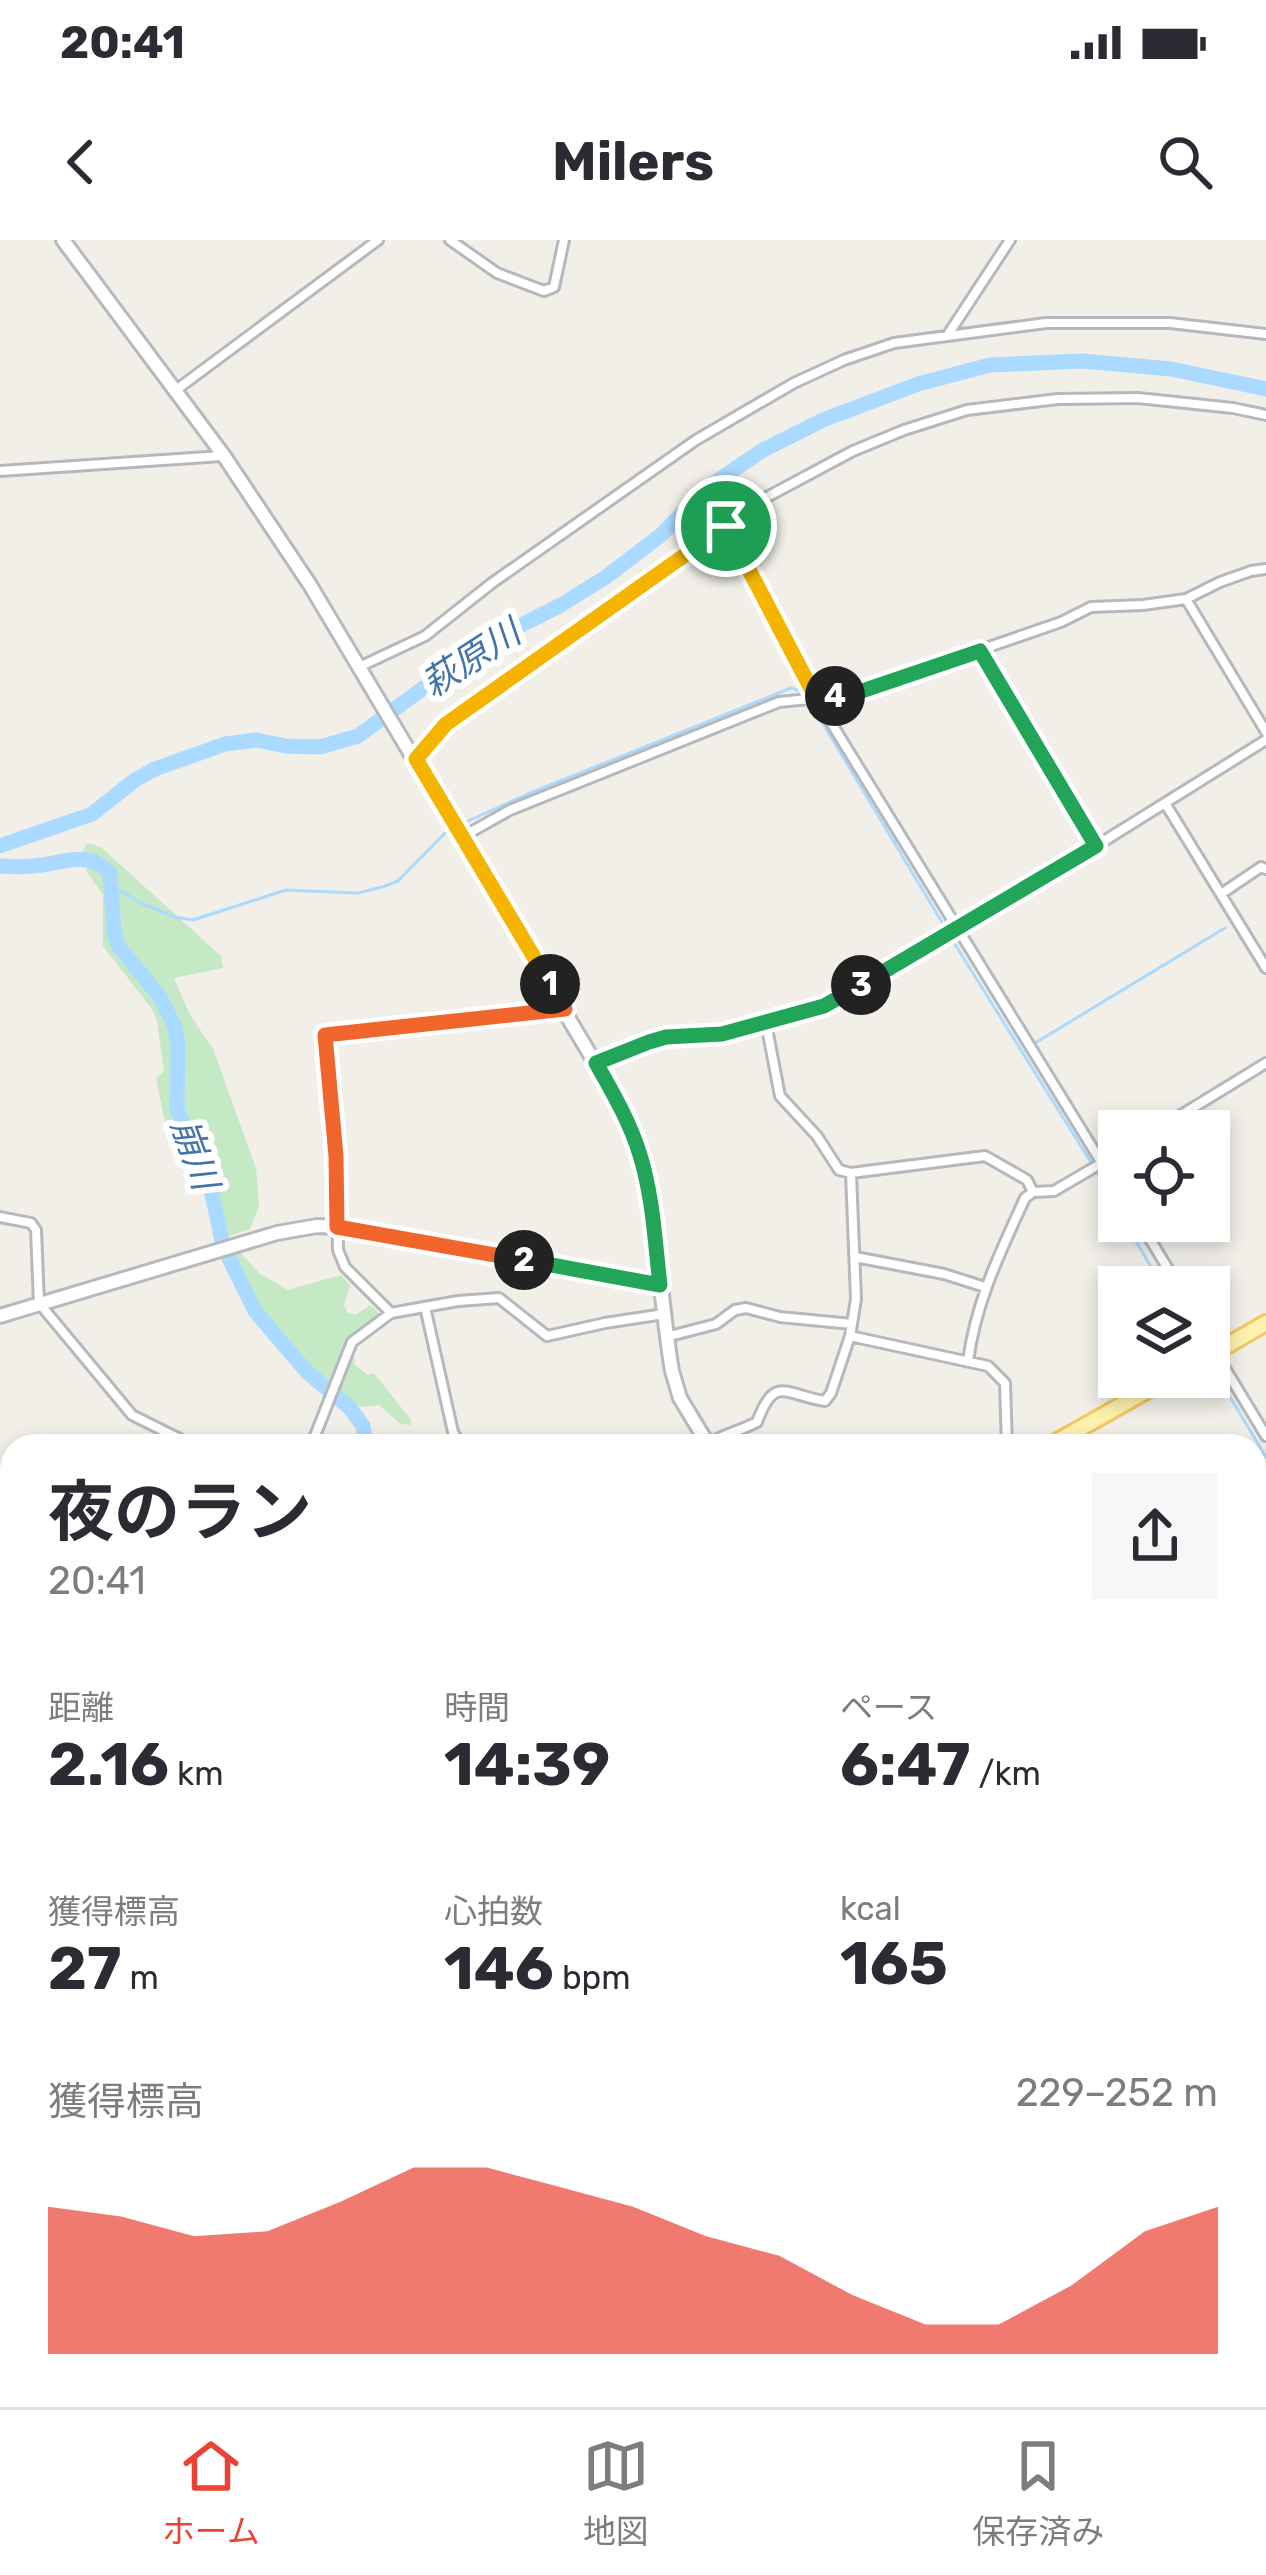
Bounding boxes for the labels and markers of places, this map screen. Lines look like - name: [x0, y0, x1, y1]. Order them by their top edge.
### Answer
- pin: [675, 475, 777, 577]
- pin: 4: [805, 666, 865, 726]
- pin: 1: [520, 954, 580, 1014]
- pin: 3: [831, 955, 891, 1015]
- pin: 2: [494, 1230, 554, 1290]

